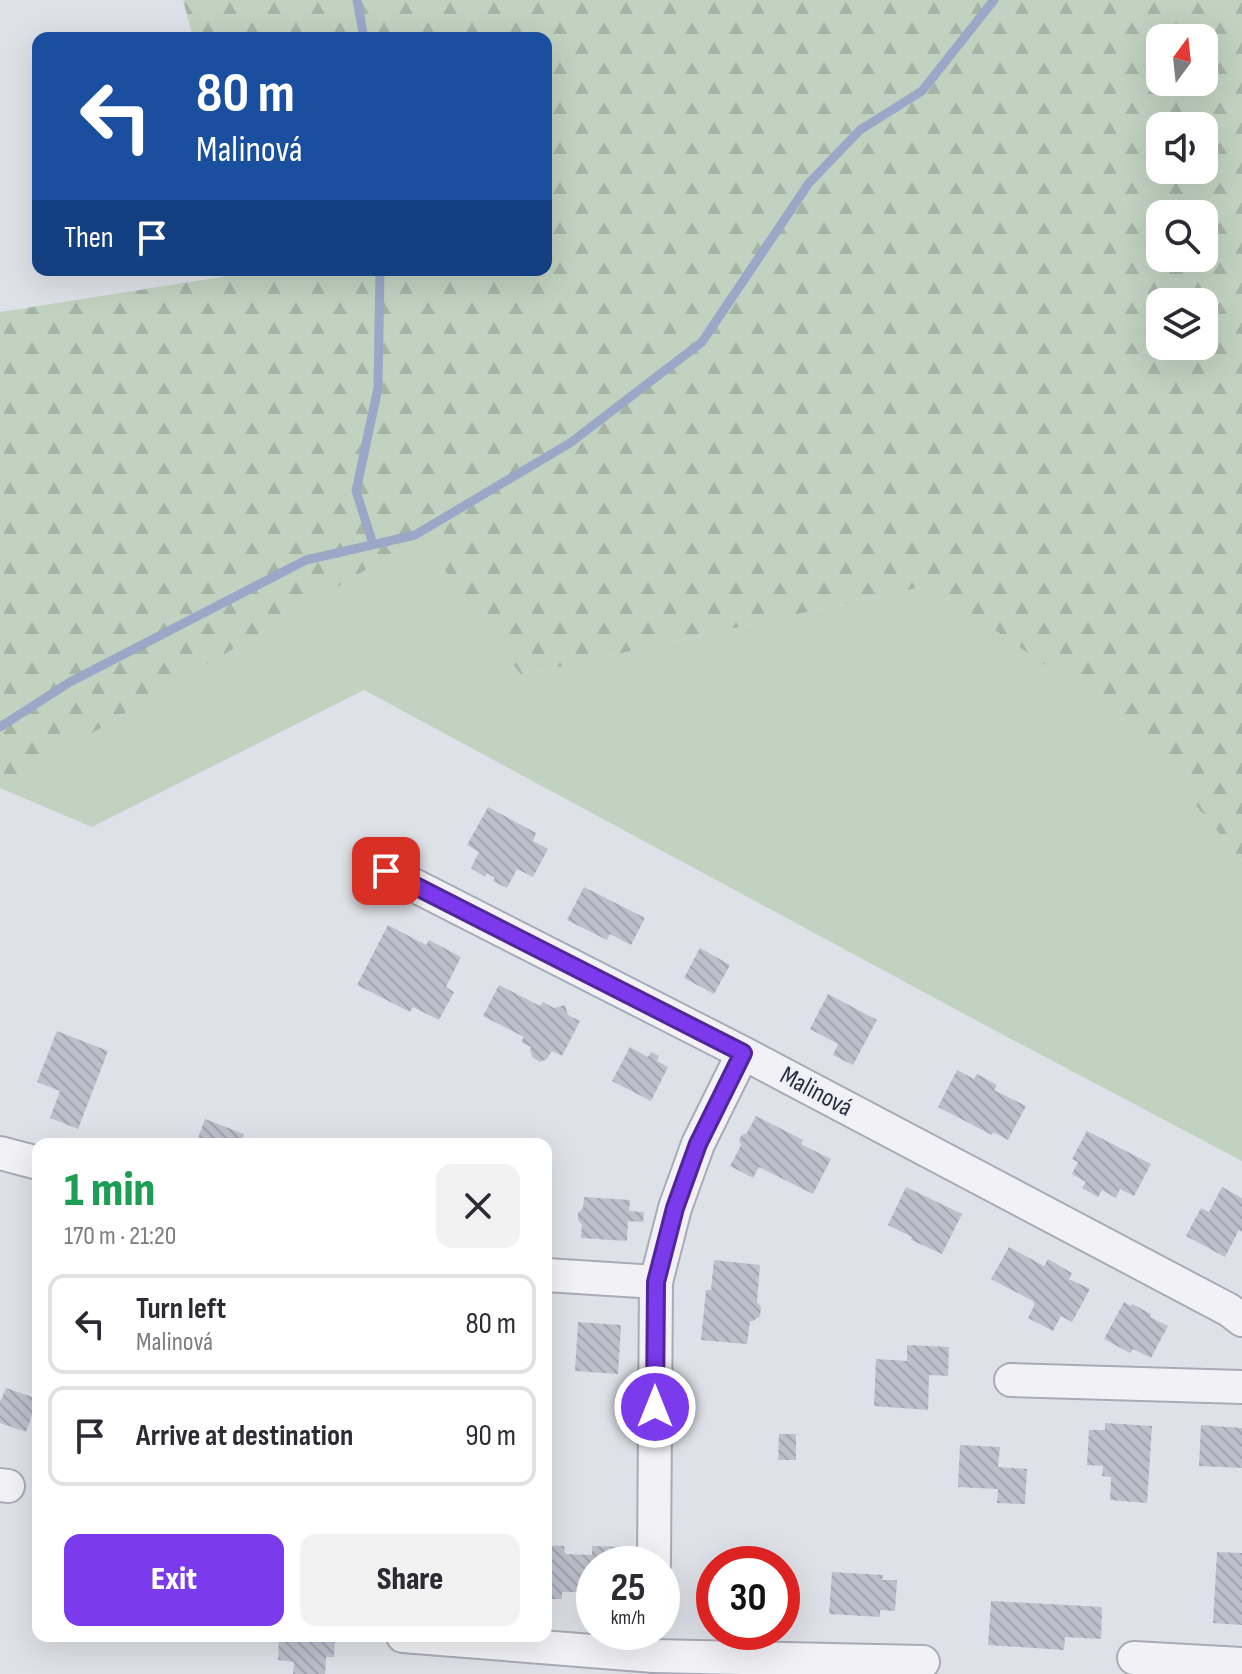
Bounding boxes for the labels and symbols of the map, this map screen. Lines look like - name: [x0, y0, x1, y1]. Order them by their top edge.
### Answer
- north arrow: [1146, 24, 1218, 96]
- pin: [352, 837, 420, 905]
- street label: Malinová: [775, 1060, 857, 1124]
- position arrow: [613, 1365, 697, 1449]
- speed limit sign: 30: [696, 1546, 800, 1650]

